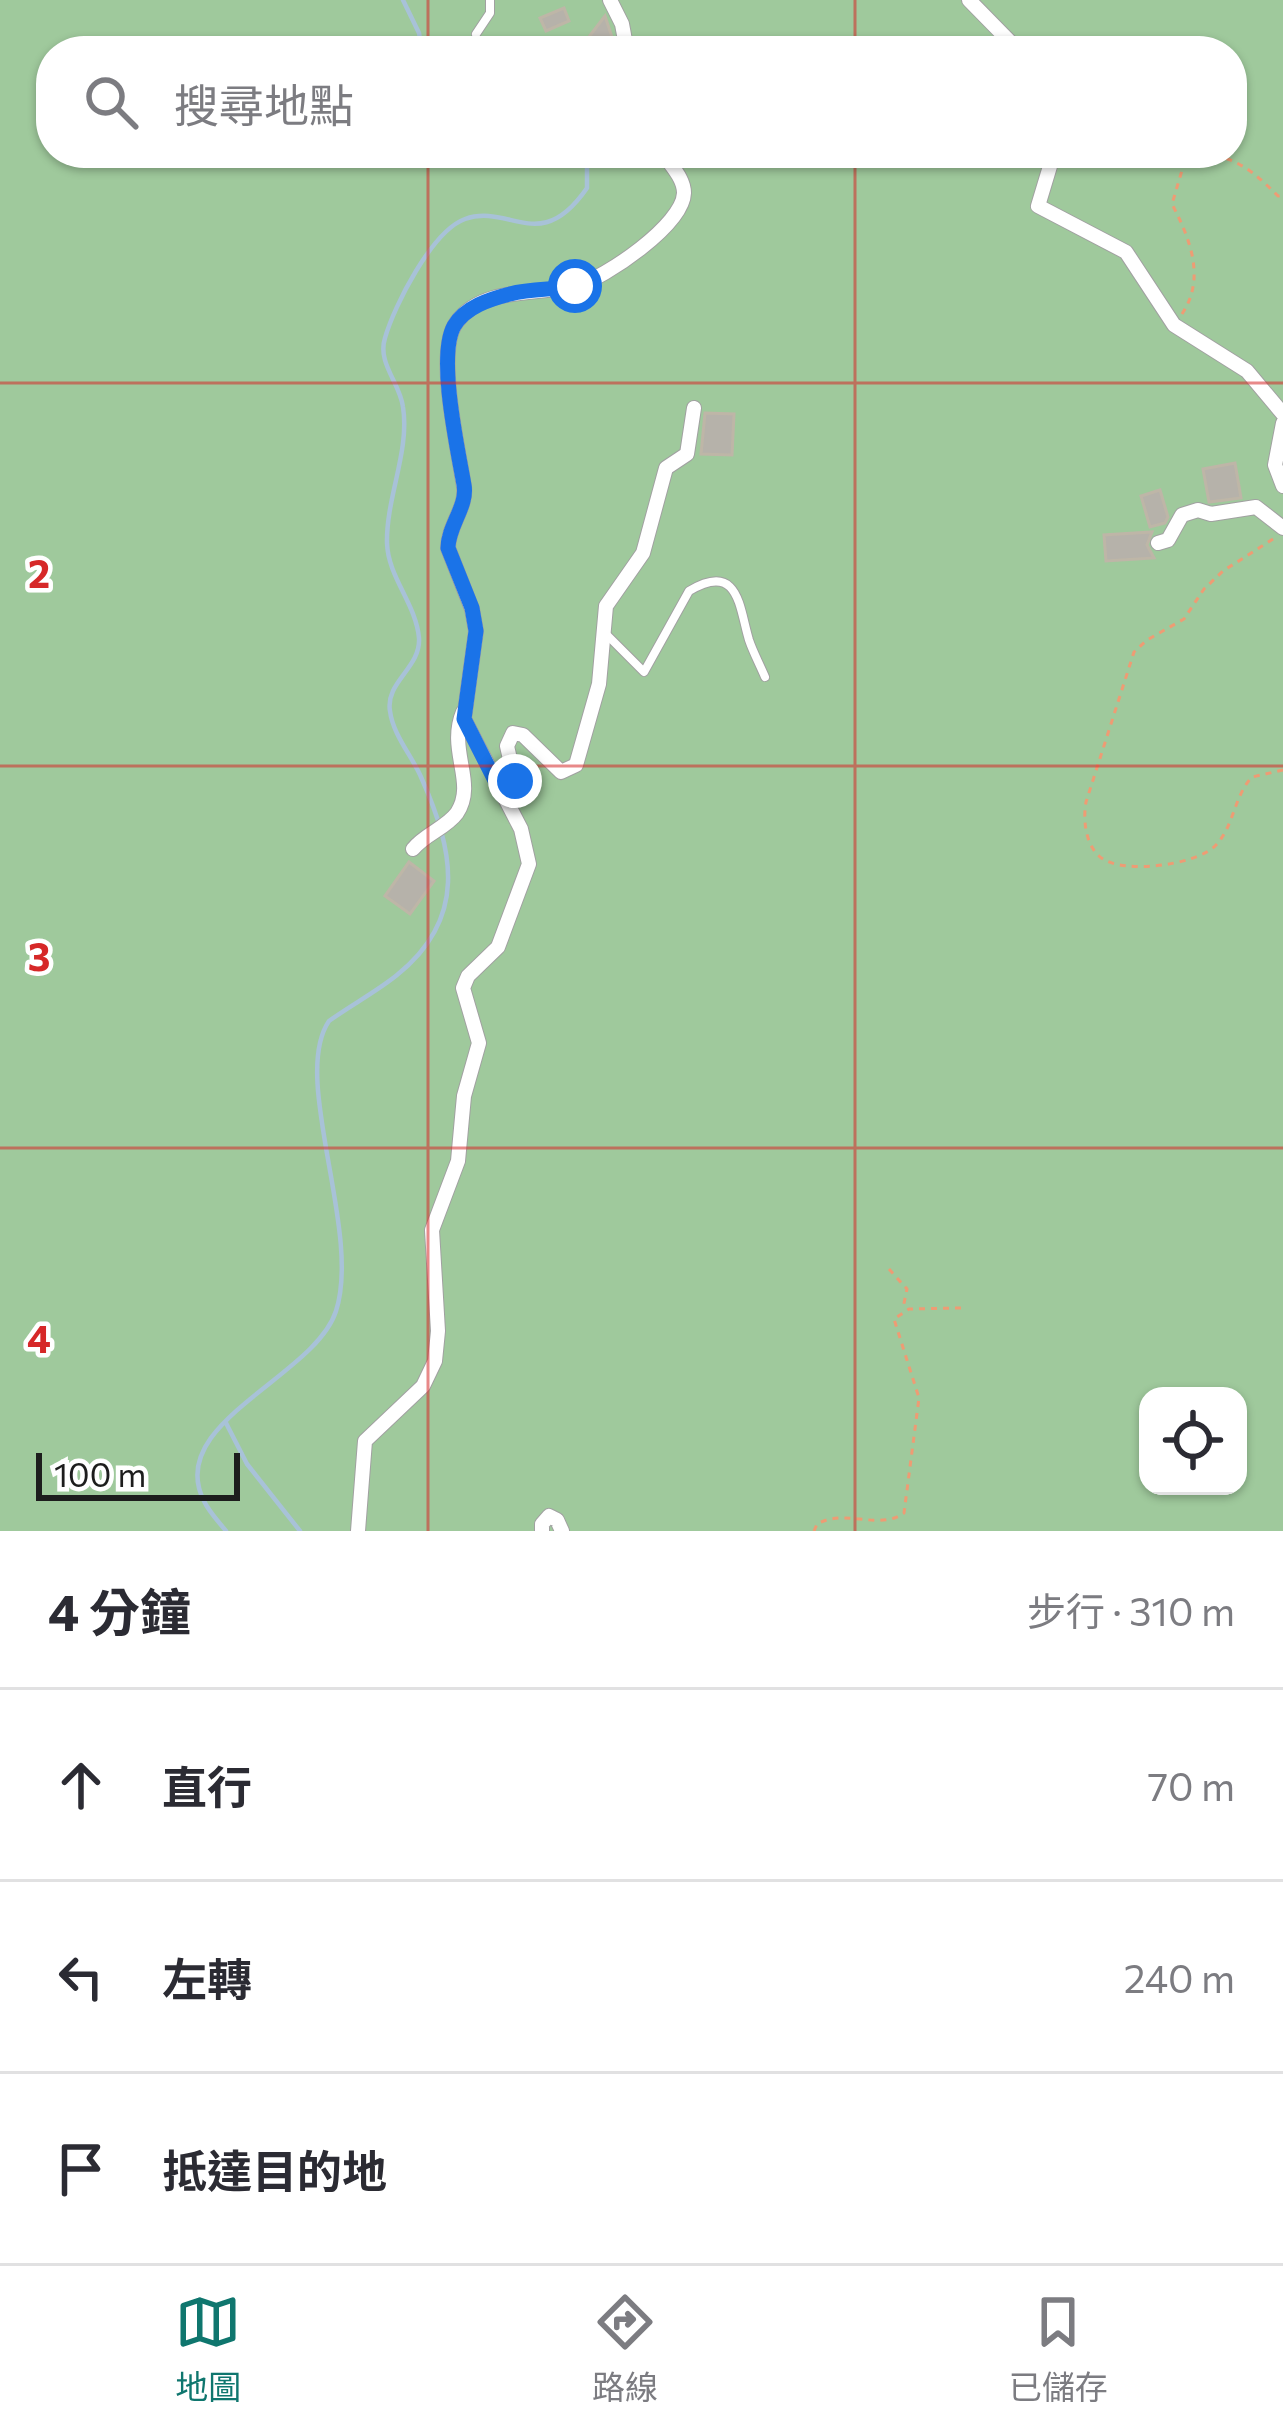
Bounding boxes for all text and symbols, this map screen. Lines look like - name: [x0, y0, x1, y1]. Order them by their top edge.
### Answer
- search box: [36, 36, 1247, 168]
- icon: search: [78, 69, 144, 135]
- text: 搜尋地點: [174, 76, 354, 131]
- route start: [548, 259, 602, 313]
- text: 2: [28, 548, 50, 596]
- route end: [488, 754, 542, 808]
- text: 3: [28, 931, 50, 979]
- text: 4: [27, 1313, 51, 1361]
- map controls: [1139, 1387, 1247, 1495]
- button: locate: [1139, 1387, 1247, 1495]
- scale bar: [36, 1447, 240, 1500]
- text: 100 m: [54, 1453, 146, 1494]
- text: 4 分鐘: [48, 1579, 191, 1642]
- text: 步行 · 310 m: [1027, 1586, 1235, 1634]
- icon: ahead: [48, 1752, 114, 1818]
- text: 直行: [162, 1758, 252, 1813]
- text: 70 m: [1148, 1761, 1235, 1809]
- icon: left: [48, 1944, 114, 2010]
- text: 左轉: [162, 1950, 252, 2005]
- text: 240 m: [1124, 1953, 1235, 2001]
- icon: arrive: [48, 2136, 114, 2202]
- text: 抵達目的地: [162, 2142, 387, 2197]
- tab: 地圖: [175, 2289, 241, 2409]
- tab: 路線: [592, 2289, 658, 2409]
- tab: 已儲存: [1009, 2289, 1108, 2409]

